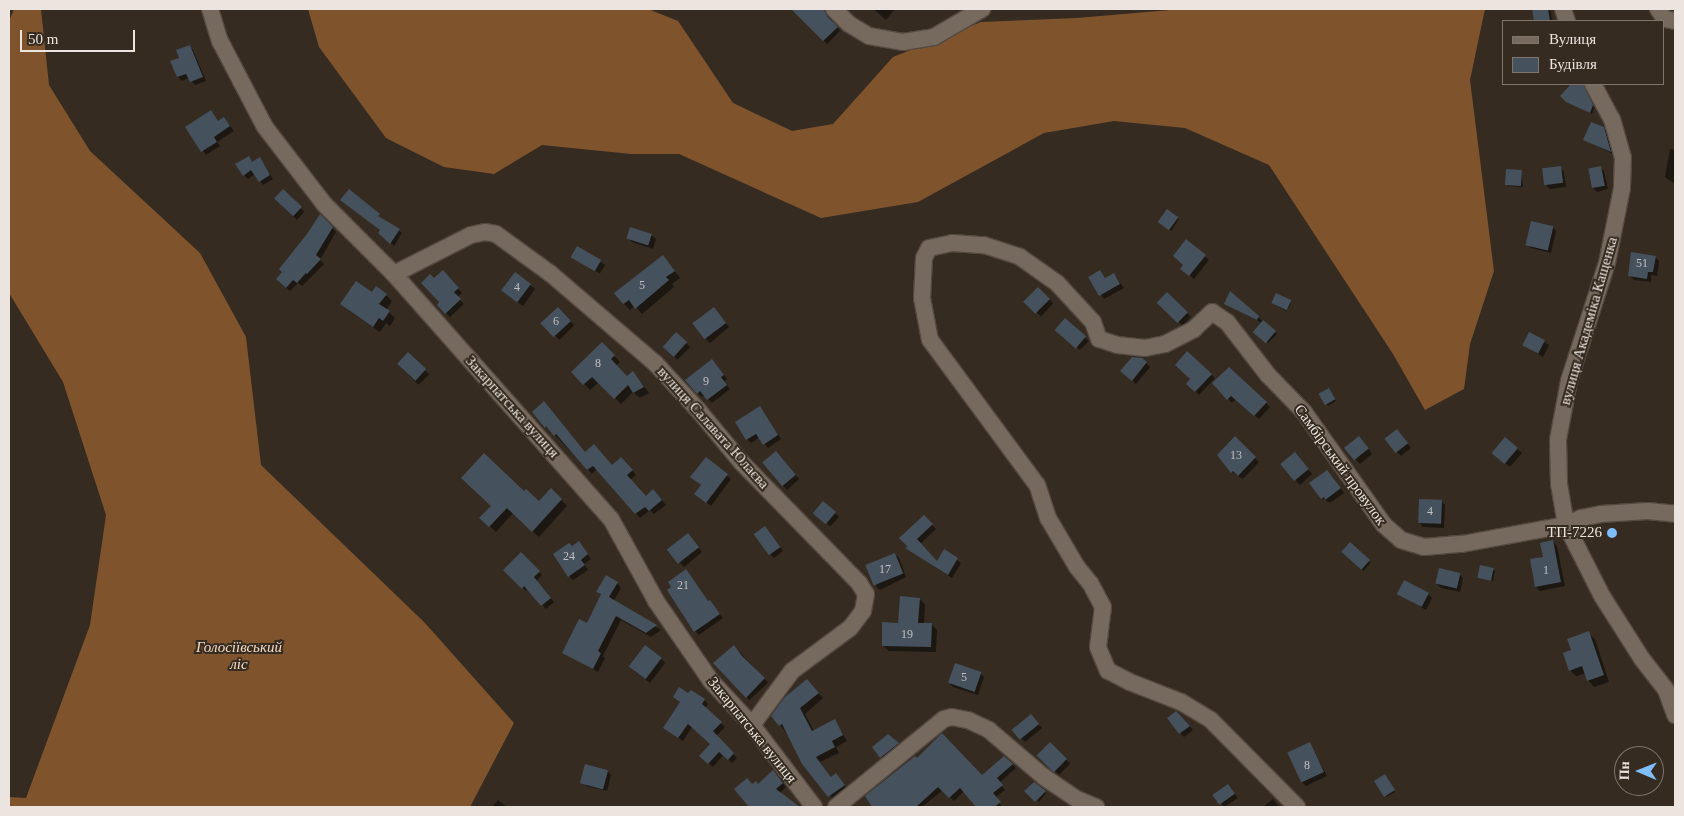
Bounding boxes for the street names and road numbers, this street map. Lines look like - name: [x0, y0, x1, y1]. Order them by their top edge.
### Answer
- street label: вулиця Академіка Кащенка: [1556, 235, 1622, 407]
- street label: Закарпатська вулиця: [461, 352, 563, 462]
- street label: вулиця Салавата Юлаєва: [653, 363, 773, 493]
- street label: Самбірський провулок: [1290, 401, 1390, 529]
- street label: Закарпатська вулиця: [704, 673, 800, 787]

